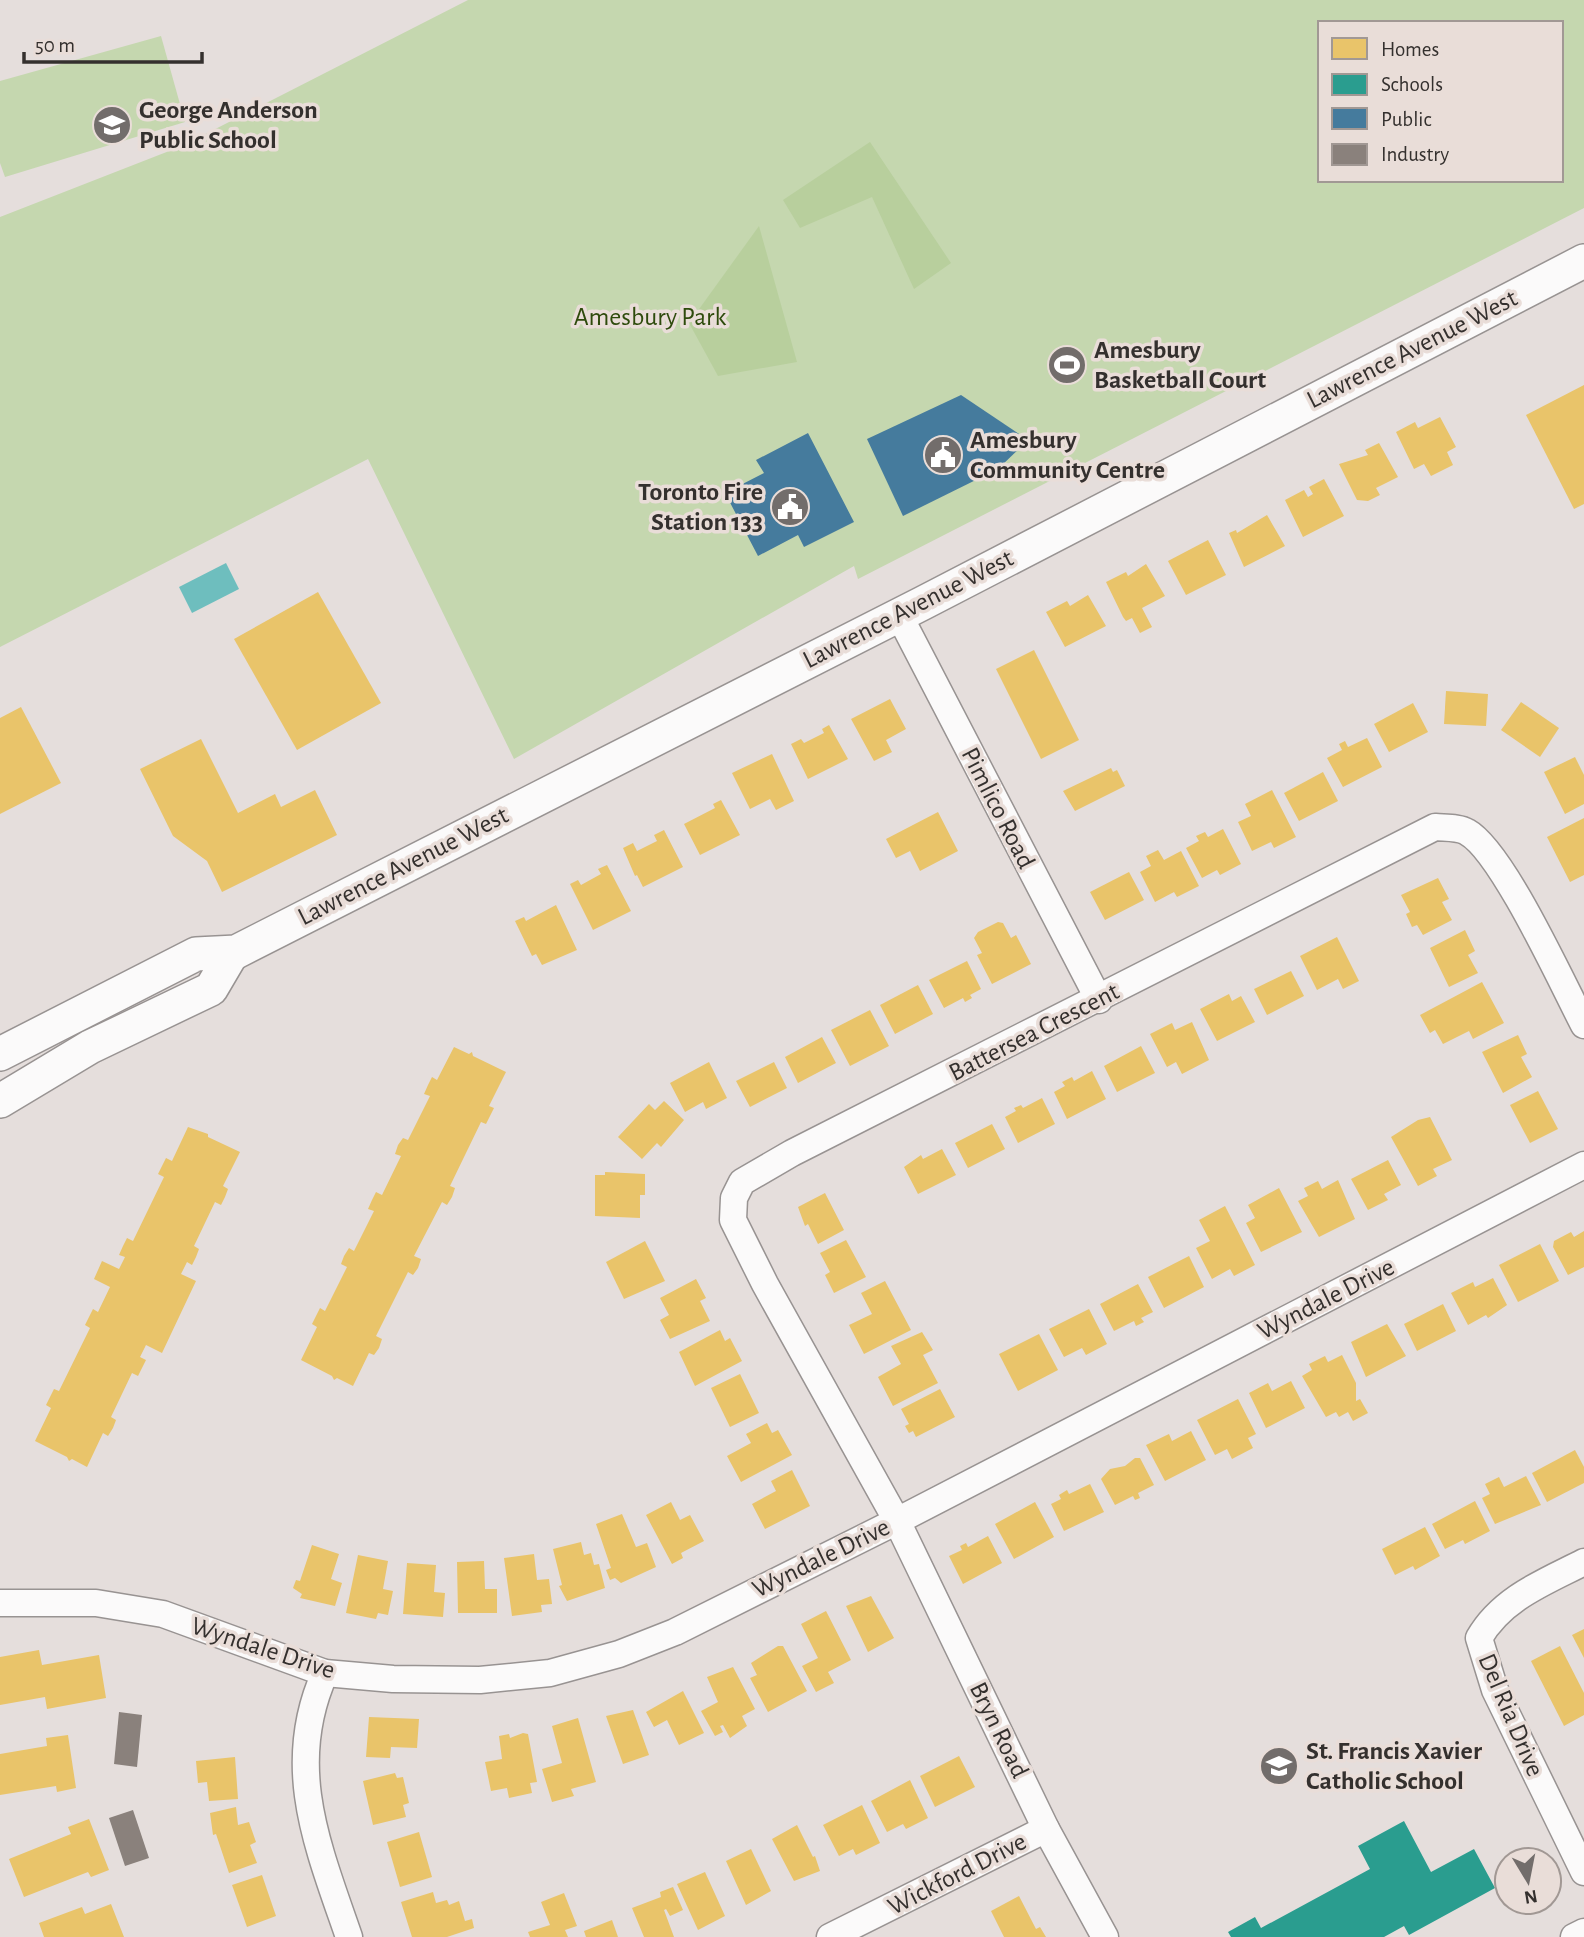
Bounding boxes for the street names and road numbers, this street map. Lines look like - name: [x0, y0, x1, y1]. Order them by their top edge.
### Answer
- street label: Lawrence Avenue West: [1303, 285, 1521, 413]
- street label: Lawrence Avenue West: [799, 545, 1017, 673]
- street label: Pimlico Road: [956, 743, 1040, 873]
- street label: Lawrence Avenue West: [294, 802, 512, 930]
- street label: Battersea Crescent: [945, 978, 1123, 1086]
- street label: Wyndale Drive: [1254, 1254, 1398, 1344]
- street label: Wyndale Drive: [748, 1514, 894, 1602]
- street label: Wyndale Drive: [188, 1613, 338, 1683]
- street label: Del Ria Drive: [1474, 1650, 1548, 1780]
- street label: Bryn Road: [965, 1678, 1033, 1782]
- street label: Wickford Drive: [884, 1828, 1030, 1920]

